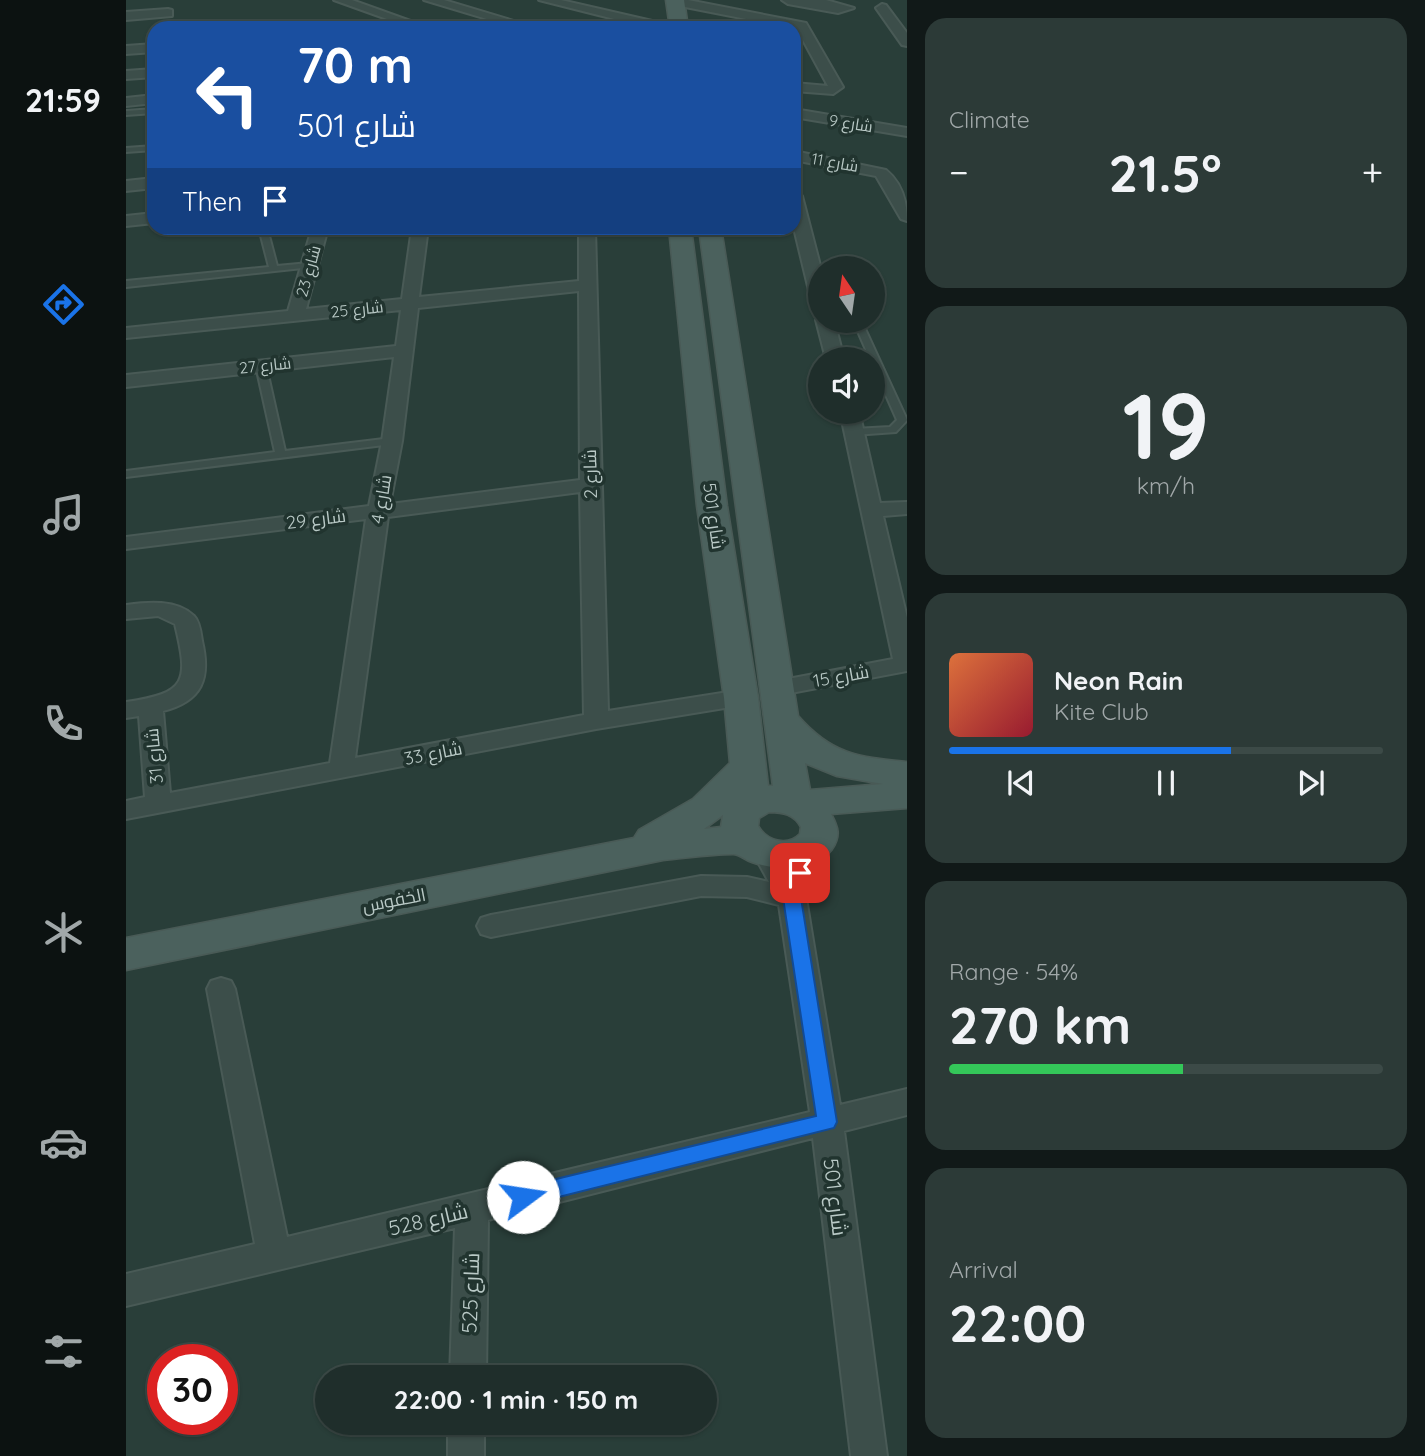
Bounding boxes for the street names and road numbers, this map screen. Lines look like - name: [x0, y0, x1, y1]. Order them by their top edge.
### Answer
- street label: شارع 9: [827, 110, 874, 138]
- street label: شارع 11: [810, 148, 860, 178]
- street label: شارع 23: [291, 243, 327, 300]
- street label: شارع 25: [330, 296, 385, 324]
- street label: شارع 27: [238, 352, 292, 380]
- street label: شارع 2: [578, 449, 603, 499]
- street label: شارع 4: [365, 473, 398, 525]
- street label: شارع 501: [697, 481, 730, 551]
- street label: شارع 29: [285, 504, 347, 535]
- street label: شارع 15: [811, 660, 871, 693]
- street label: شارع 31: [140, 727, 169, 785]
- street label: شارع 33: [402, 736, 464, 771]
- street label: الخفوس: [360, 883, 428, 917]
- street label: شارع 501: [816, 1157, 854, 1238]
- street label: شارع 528: [386, 1197, 471, 1243]
- street label: شارع 525: [456, 1252, 486, 1334]

